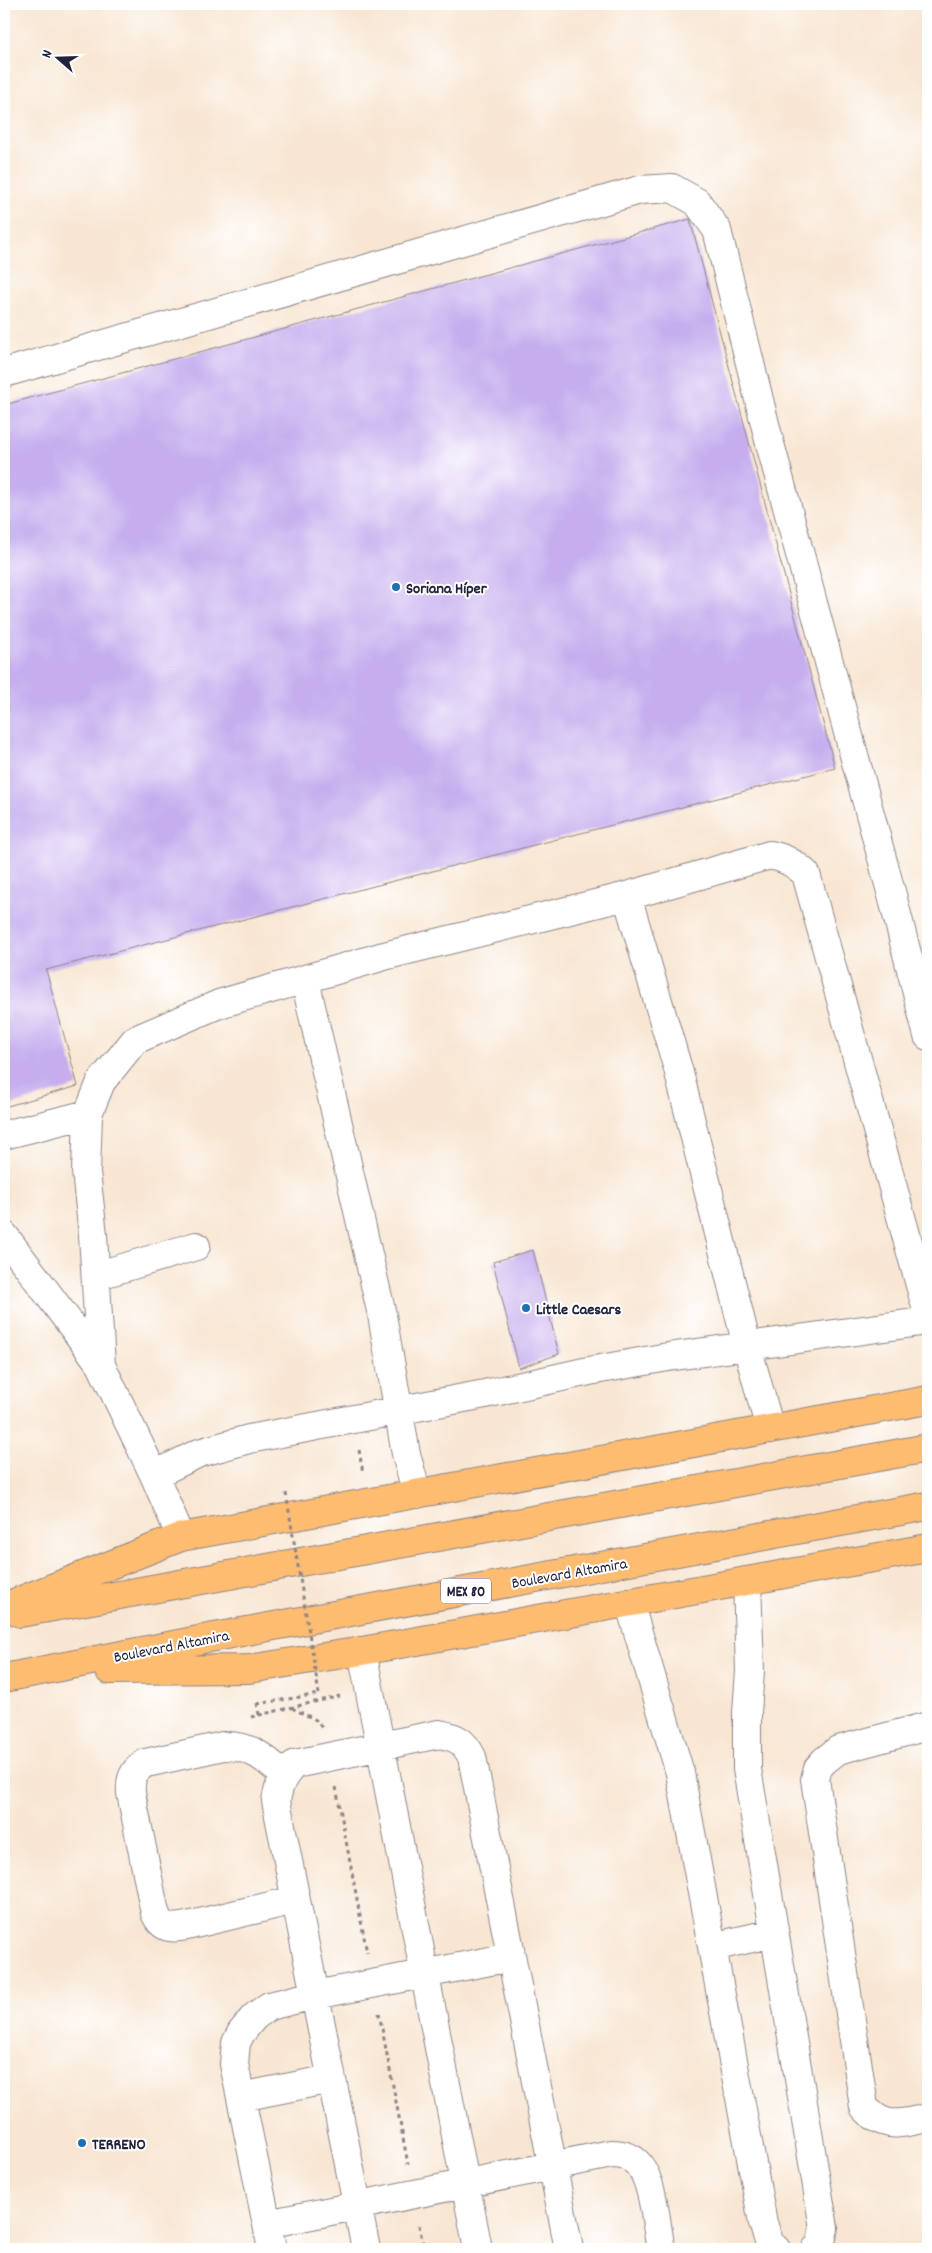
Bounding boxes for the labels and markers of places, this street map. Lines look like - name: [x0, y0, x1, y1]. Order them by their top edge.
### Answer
- place label: Soriana Híper: [406, 578, 488, 601]
- marker: Soriana Híper: [390, 581, 402, 593]
- place label: Little Caesars: [536, 1299, 621, 1322]
- marker: Little Caesars: [520, 1302, 532, 1314]
- place label: TERRENO: [92, 2134, 146, 2157]
- marker: TERRENO: [76, 2137, 88, 2149]

